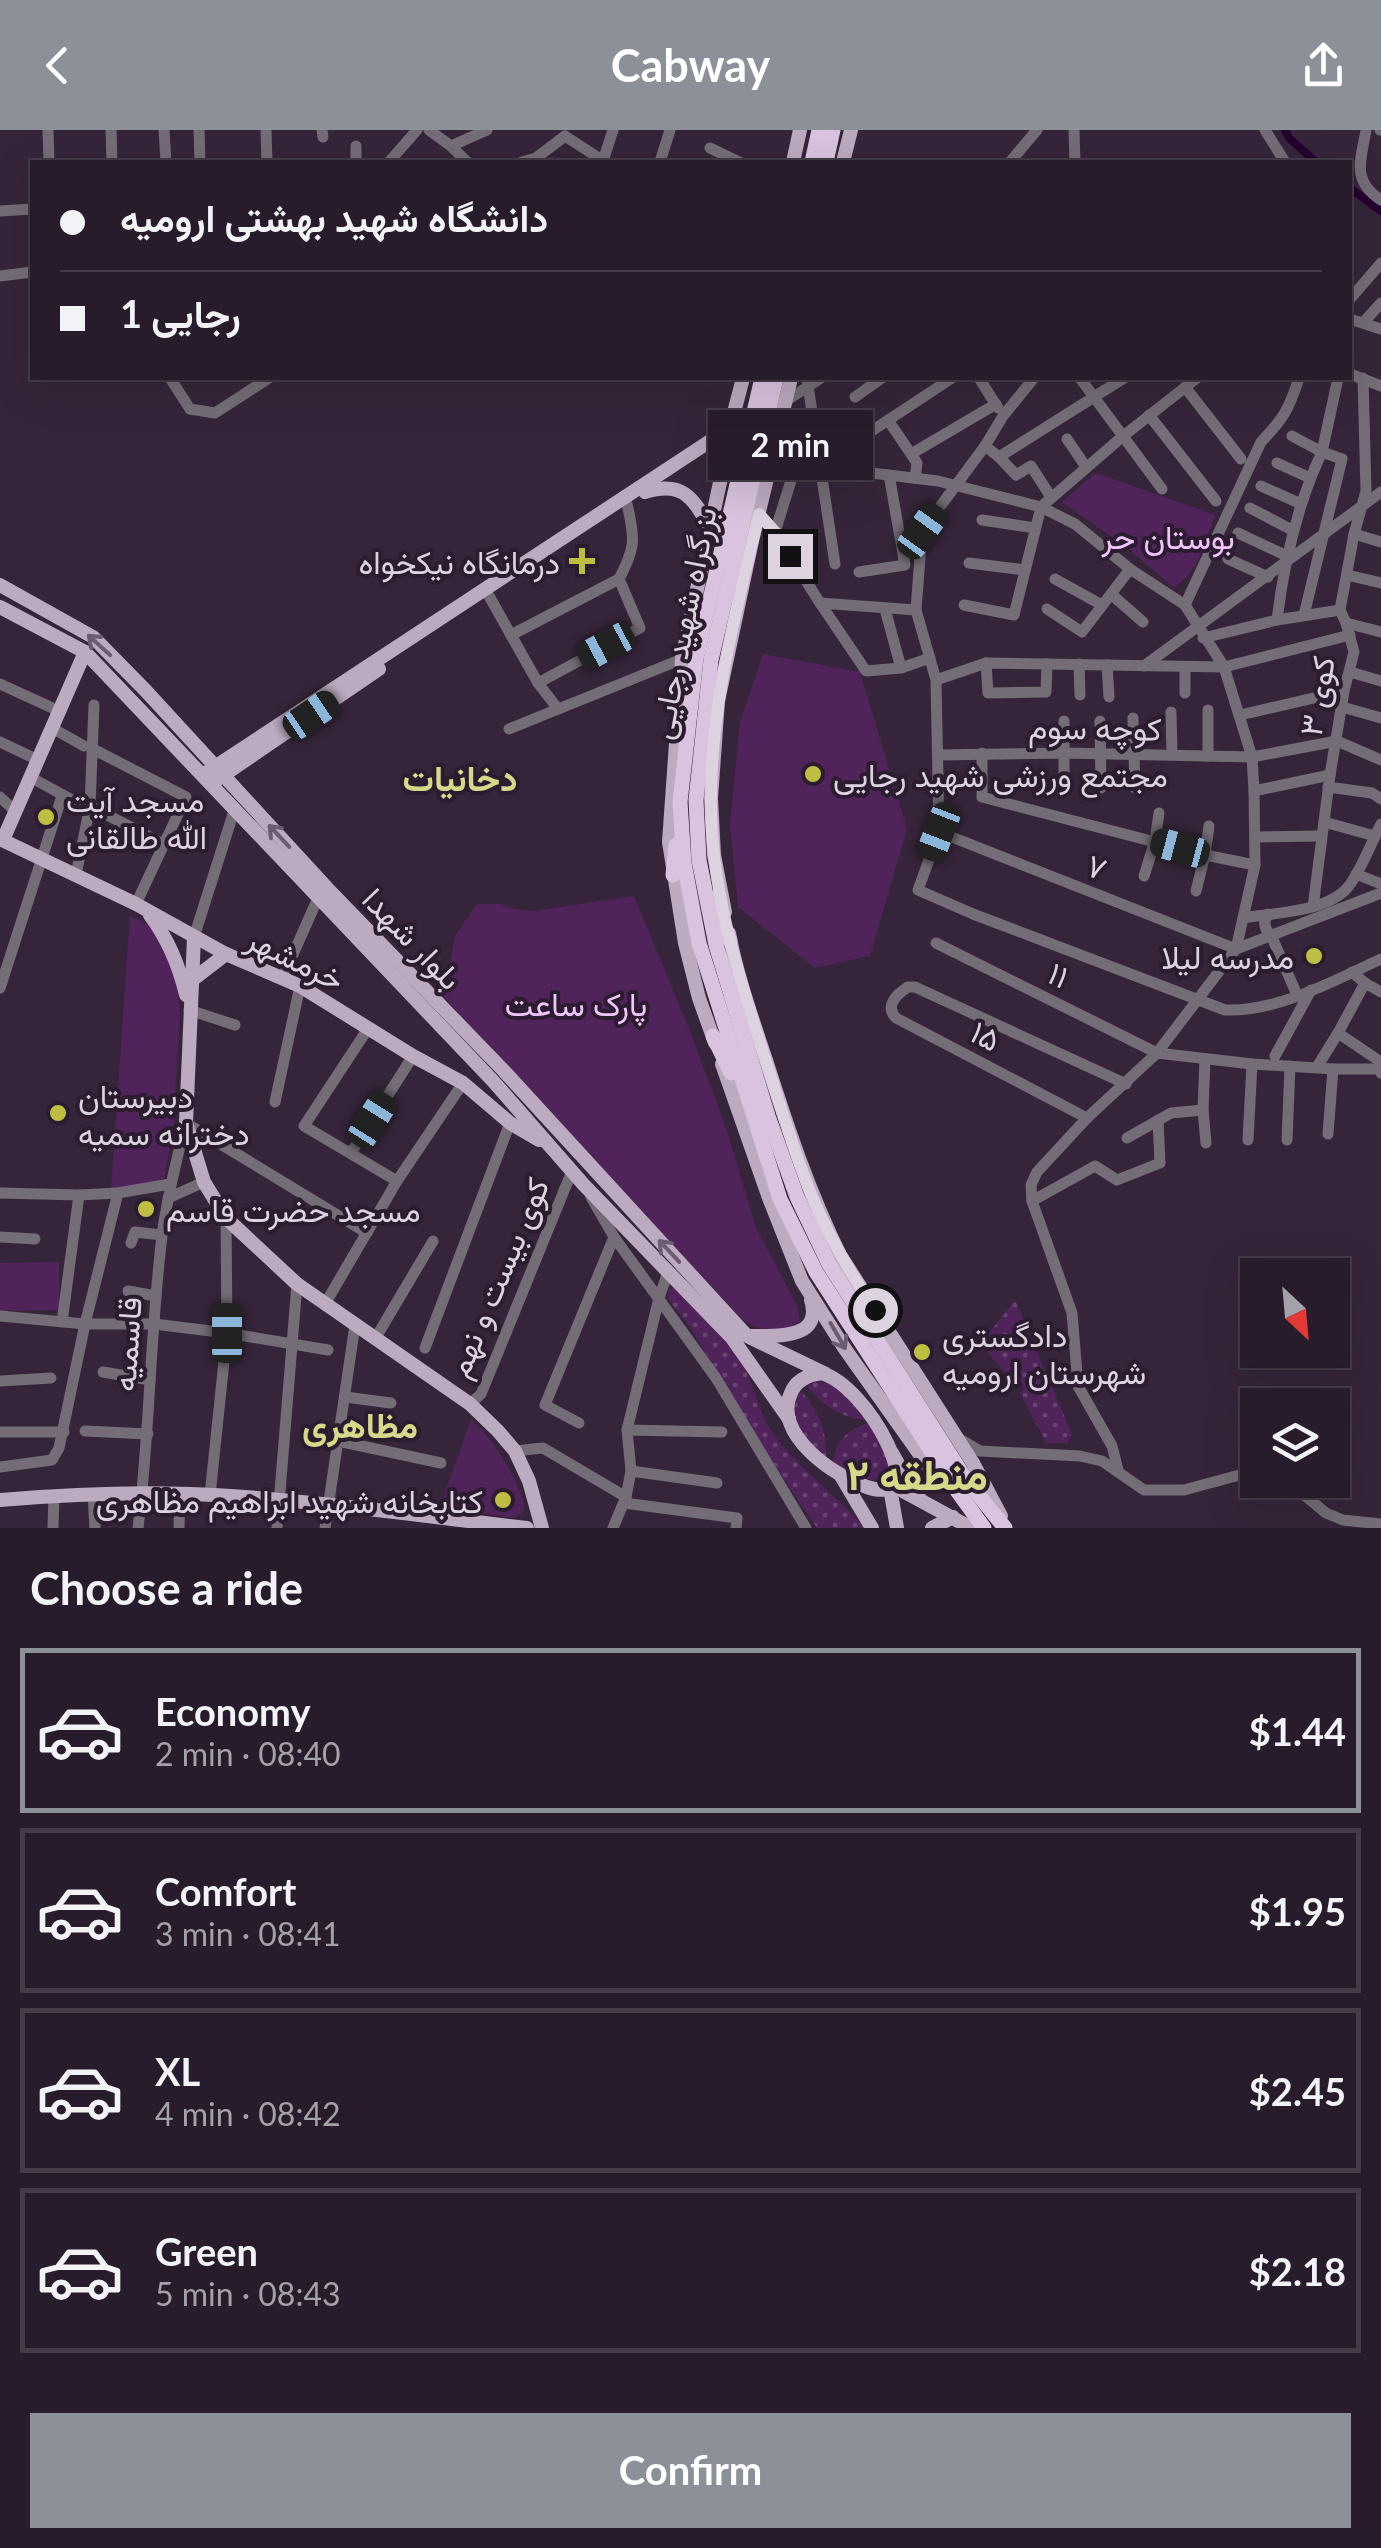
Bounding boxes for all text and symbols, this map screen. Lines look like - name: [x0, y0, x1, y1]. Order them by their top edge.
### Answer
- icon: back: [30, 38, 85, 93]
- text: Cabway: [611, 38, 770, 92]
- icon: share: [1296, 38, 1351, 93]
- text: دانشگاه شهید بهشتی ارومیه: [120, 194, 548, 240]
- text: رجایی 1: [120, 290, 241, 336]
- callout: 2 min: [708, 411, 872, 481]
- text: 2 min: [751, 425, 830, 464]
- car: [892, 498, 952, 564]
- street label: بزرگراه شهید رجایی: [640, 504, 726, 743]
- park label: بوستان حر: [1100, 517, 1235, 558]
- route end: [768, 534, 813, 579]
- place label: درمانگاه نیکخواه: [358, 542, 560, 583]
- marker: درمانگاه نیکخواه: [569, 548, 595, 574]
- car: [572, 619, 640, 673]
- one-way arrow: [87, 633, 112, 656]
- street label: کوی ۳: [1290, 653, 1344, 739]
- car: [278, 686, 344, 744]
- street label: کوچه سوم: [1028, 706, 1162, 752]
- place label: مجتمع ورزشی شهید رجایی: [833, 755, 1168, 798]
- district label: دخانیات: [403, 756, 517, 799]
- marker: مجتمع ورزشی شهید رجایی: [802, 763, 824, 785]
- place label: مسجد آیت الله طالقانی: [66, 780, 207, 857]
- car: [914, 799, 964, 865]
- marker: مسجد آیت الله طالقانی: [35, 806, 57, 828]
- one-way arrow: [267, 824, 290, 849]
- car: [1147, 826, 1213, 870]
- street label: ۷: [1081, 844, 1113, 888]
- street label: بلوار شهدا: [354, 879, 471, 998]
- street label: خرمشهر: [239, 917, 351, 1000]
- place label: مدرسه لیلا: [1161, 937, 1294, 978]
- marker: مدرسه لیلا: [1303, 945, 1325, 967]
- street label: ۱۱: [1042, 952, 1076, 996]
- park label: پارک ساعت: [505, 984, 647, 1027]
- street label: ۱۵: [964, 1011, 1008, 1059]
- place label: دبیرستان دخترانه سمیه: [78, 1076, 250, 1154]
- car: [343, 1087, 401, 1153]
- marker: دبیرستان دخترانه سمیه: [47, 1102, 69, 1124]
- street label: کوی بیست و نهم: [437, 1171, 559, 1384]
- place label: مسجد حضرت قاسم: [166, 1190, 421, 1232]
- marker: مسجد حضرت قاسم: [135, 1198, 157, 1220]
- one-way arrow: [658, 1239, 681, 1264]
- north arrow: [1240, 1258, 1350, 1368]
- map controls: [1240, 1258, 1350, 1498]
- route start: [853, 1288, 898, 1333]
- street label: قاسمیه: [103, 1295, 149, 1393]
- car: [212, 1303, 242, 1363]
- place label: دادگستری شهرستان ارومیه: [942, 1315, 1146, 1393]
- one-way arrow: [828, 1321, 848, 1350]
- marker: دادگستری شهرستان ارومیه: [911, 1341, 933, 1363]
- button: layers: [1240, 1388, 1350, 1498]
- district label: مظاهری: [302, 1403, 418, 1448]
- district label: منطقه ۲: [846, 1449, 988, 1499]
- place label: کتابخانه شهید ابراهیم مظاهری: [96, 1481, 483, 1523]
- marker: کتابخانه شهید ابراهیم مظاهری: [492, 1489, 514, 1511]
- text: Choose a ride: [30, 1561, 303, 1615]
- icon: car: [35, 1686, 125, 1776]
- text: Economy: [155, 1688, 310, 1734]
- text: $1.44: [1249, 1708, 1346, 1754]
- text: 2 min · 08:40: [155, 1734, 341, 1773]
- icon: car: [35, 1866, 125, 1956]
- text: Comfort: [155, 1868, 296, 1914]
- text: $1.95: [1249, 1888, 1346, 1934]
- text: 3 min · 08:41: [155, 1914, 341, 1953]
- icon: car: [35, 2046, 125, 2136]
- text: XL: [155, 2048, 200, 2094]
- text: $2.45: [1249, 2068, 1346, 2114]
- text: 4 min · 08:42: [155, 2094, 341, 2133]
- icon: car: [35, 2226, 125, 2316]
- text: Green: [155, 2228, 258, 2274]
- text: $2.18: [1249, 2248, 1346, 2294]
- text: 5 min · 08:43: [155, 2274, 341, 2313]
- button: Confirm: [30, 2413, 1351, 2528]

